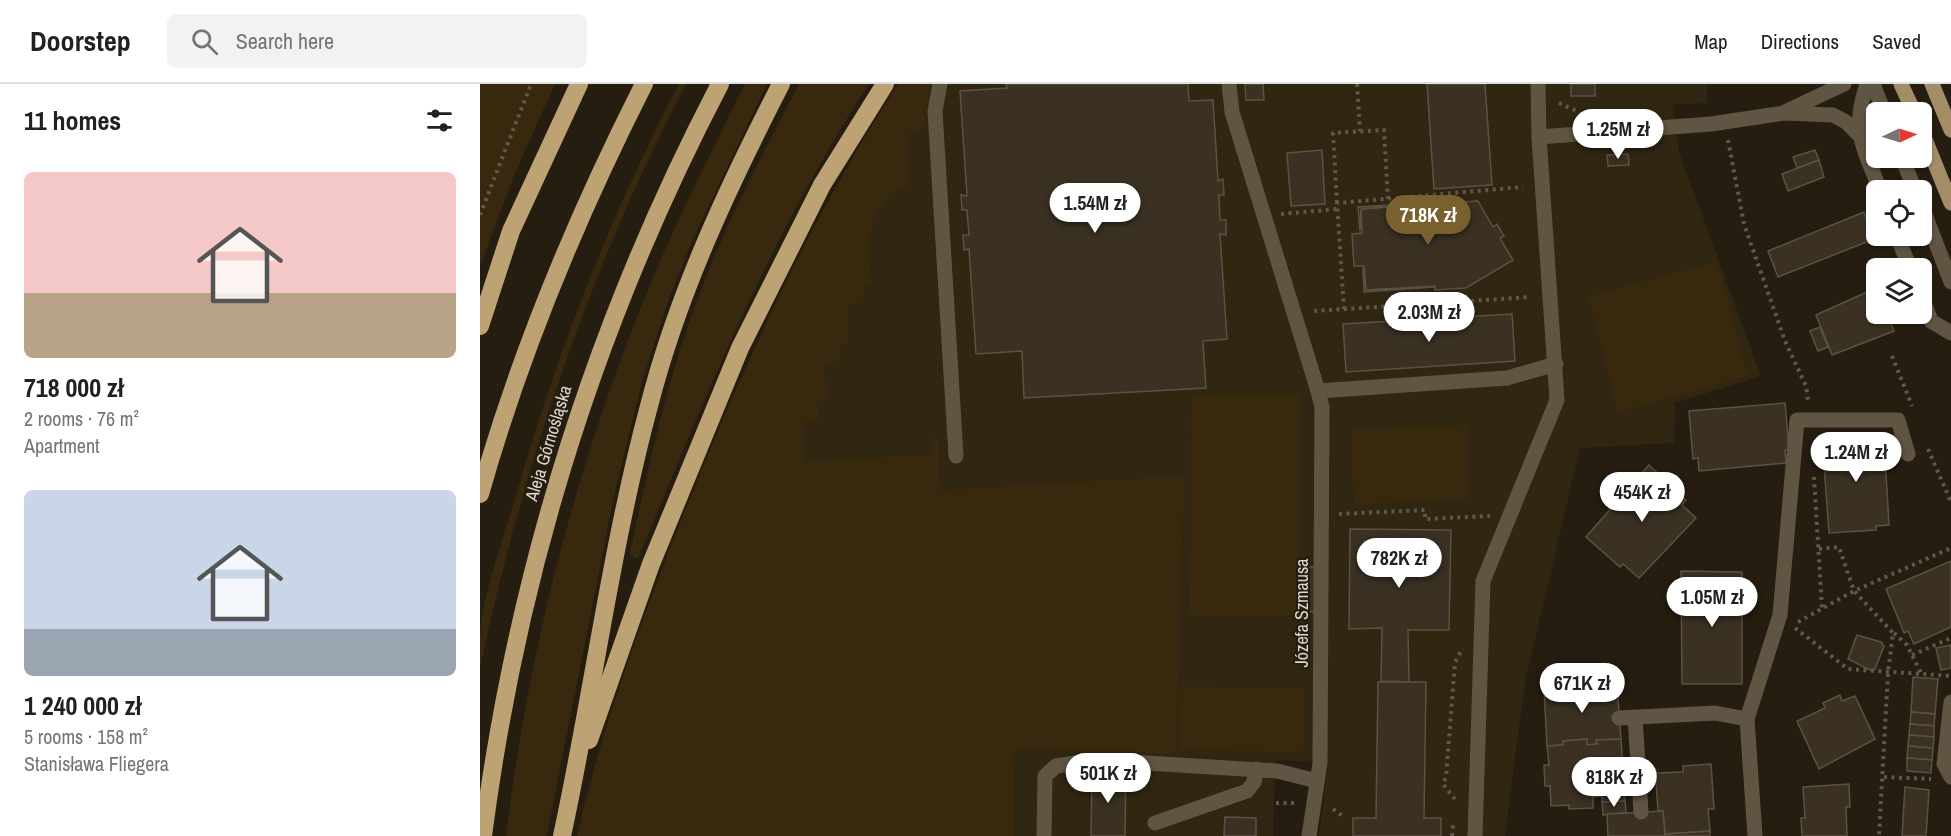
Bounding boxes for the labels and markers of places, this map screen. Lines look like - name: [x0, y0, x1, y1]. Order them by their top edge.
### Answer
- pin: 1.25M zł: [1556, 109, 1680, 160]
- pin: 1.54M zł: [1033, 183, 1157, 234]
- pin: 718K zł: [1373, 195, 1483, 246]
- pin: 2.03M zł: [1367, 292, 1491, 343]
- pin: 1.24M zł: [1794, 432, 1918, 483]
- pin: 454K zł: [1587, 472, 1697, 523]
- pin: 782K zł: [1344, 538, 1454, 589]
- pin: 1.05M zł: [1650, 577, 1774, 628]
- pin: 671K zł: [1527, 663, 1637, 714]
- pin: 501K zł: [1053, 753, 1163, 804]
- pin: 818K zł: [1559, 757, 1669, 808]

